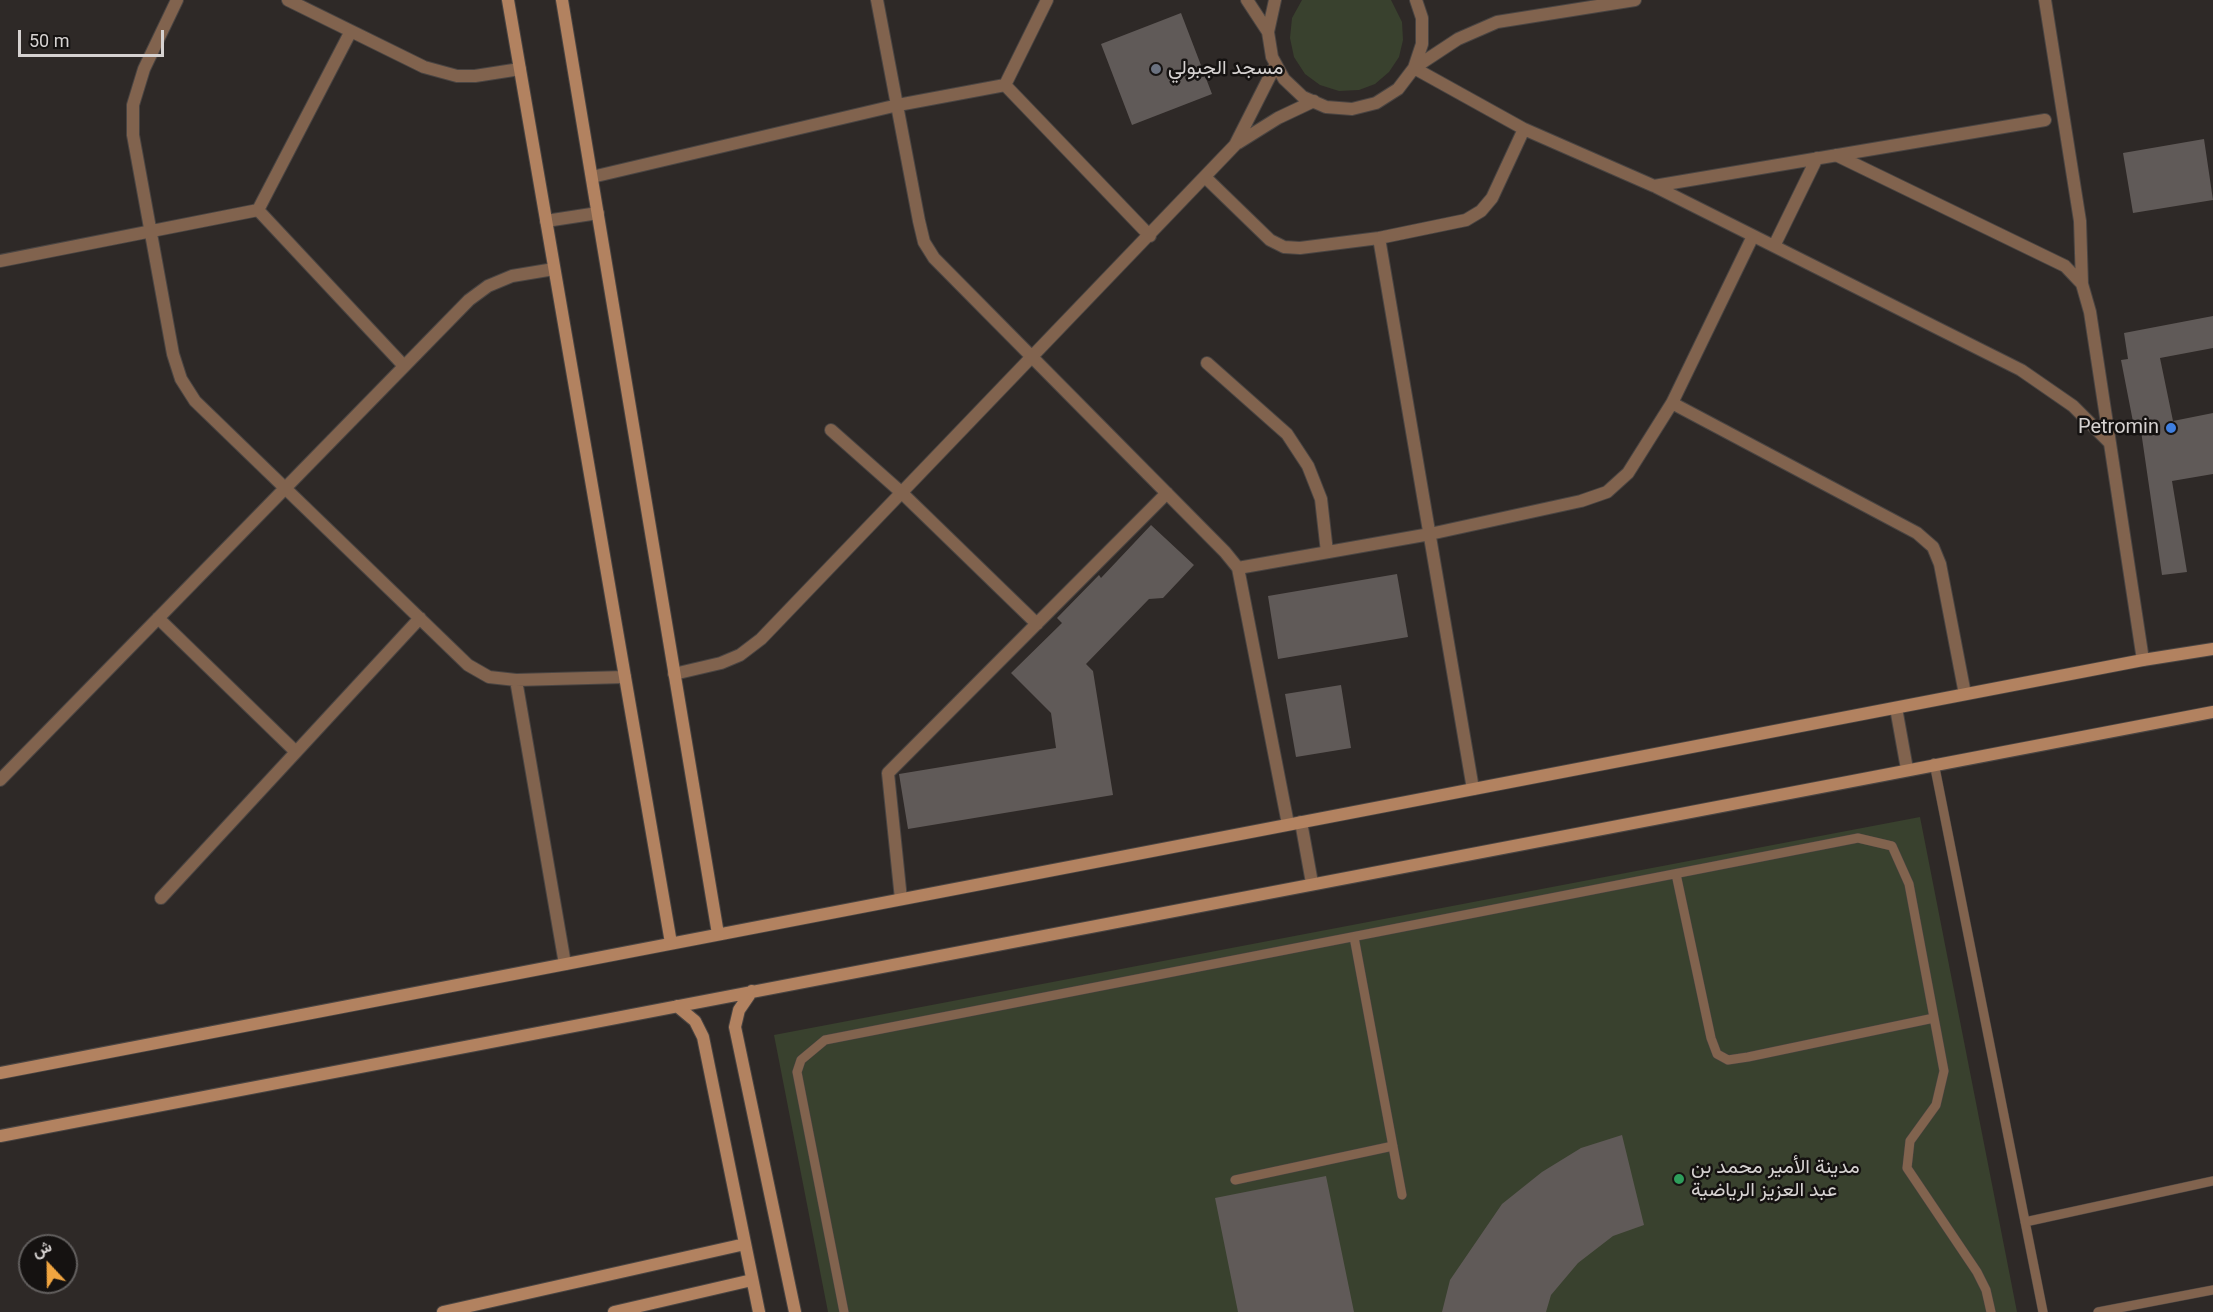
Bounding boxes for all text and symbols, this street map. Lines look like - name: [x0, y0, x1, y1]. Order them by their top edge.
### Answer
- scale bar: [21, 18, 166, 56]
- text: 50 m: [29, 30, 69, 51]
- place label: مسجد الجبولي: [1168, 57, 1283, 81]
- marker: مسجد الجبولي: [1149, 62, 1163, 76]
- place label: Petromin: [2078, 416, 2159, 440]
- marker: Petromin: [2164, 421, 2178, 435]
- place label: مدينة الأمير محمد بن عبد العزيز الرياضية: [1691, 1156, 1860, 1203]
- marker: مدينة الأمير محمد بن عبد العزيز الرياضية: [1672, 1172, 1686, 1186]
- north arrow: [18, 1234, 78, 1294]
- text: ش: [29, 1236, 54, 1261]

